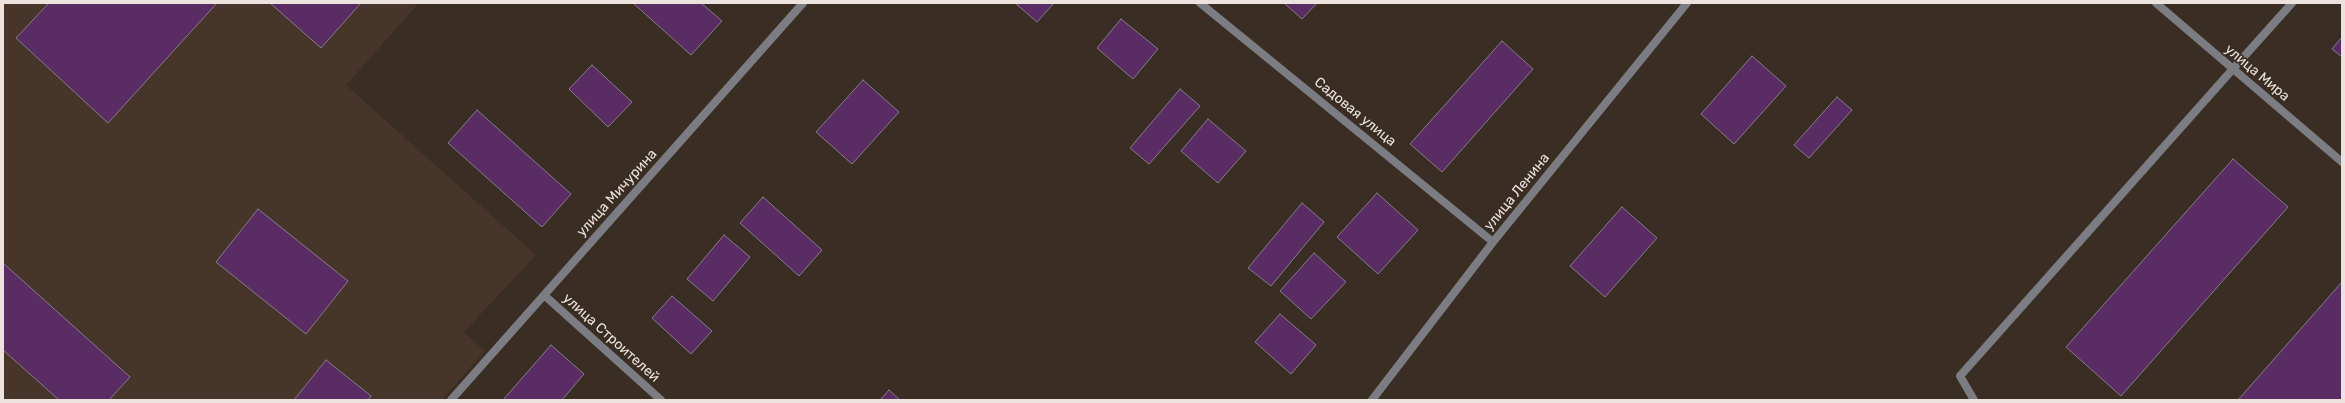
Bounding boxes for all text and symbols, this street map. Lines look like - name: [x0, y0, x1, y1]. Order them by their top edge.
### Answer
- street label: улица Мира: [2221, 41, 2293, 105]
- street label: Садовая улица: [1311, 74, 1399, 150]
- street label: улица Мичурина: [573, 146, 661, 240]
- street label: улица Ленина: [1481, 150, 1553, 234]
- street label: улица Строителей: [559, 290, 663, 386]

